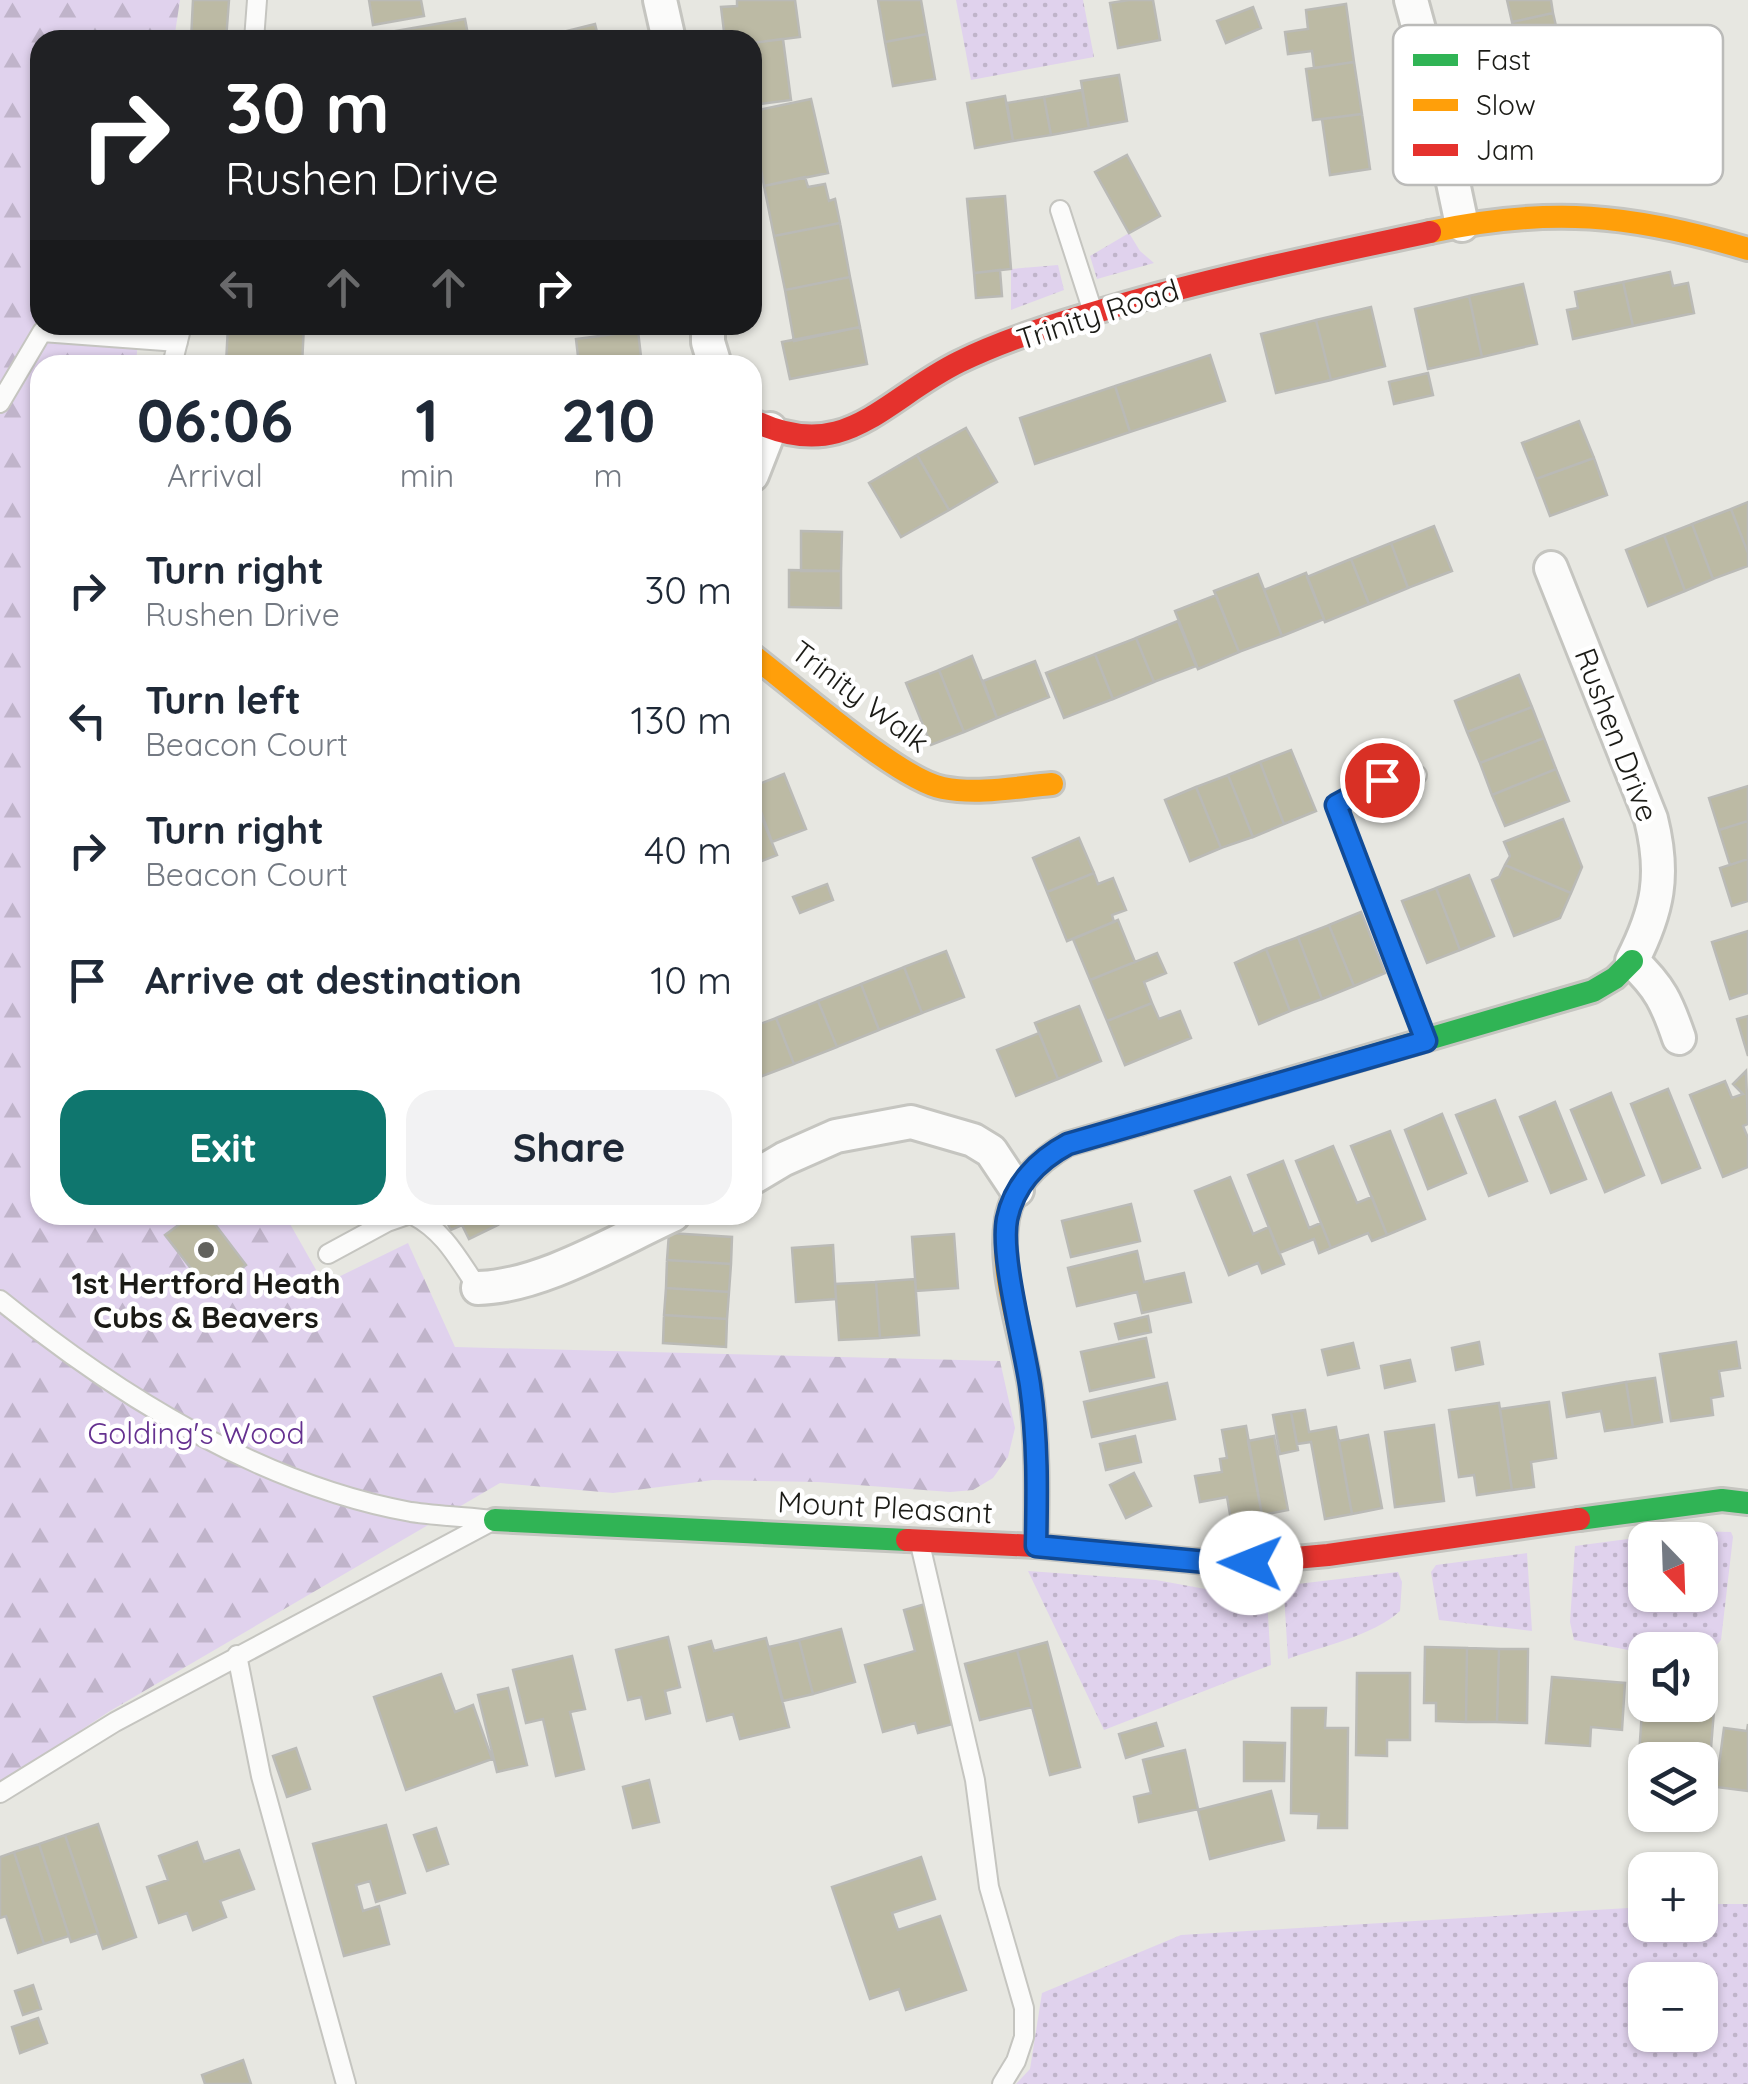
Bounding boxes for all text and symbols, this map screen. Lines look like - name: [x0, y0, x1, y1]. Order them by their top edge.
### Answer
- legend: [1393, 25, 1723, 185]
- text: Fast: [1476, 42, 1531, 77]
- text: 30 m: [225, 63, 390, 151]
- icon: right: [60, 70, 190, 200]
- text: Slow: [1476, 87, 1536, 122]
- text: Jam: [1476, 132, 1535, 167]
- text: Rushen Drive: [225, 150, 499, 206]
- icon: left: [211, 260, 266, 315]
- icon: ahead: [316, 260, 371, 315]
- icon: ahead: [421, 260, 476, 315]
- icon: right: [526, 260, 581, 315]
- street label: Trinity Road: [1012, 270, 1183, 358]
- text: 06:06: [137, 382, 293, 457]
- text: 1: [415, 382, 439, 457]
- text: 210: [561, 382, 655, 457]
- text: Arrival: [167, 455, 263, 495]
- text: min: [400, 455, 454, 495]
- text: m: [594, 455, 623, 495]
- text: Turn right: [145, 546, 324, 594]
- icon: right: [60, 563, 115, 618]
- text: 30 m: [644, 566, 732, 614]
- text: Rushen Drive: [145, 594, 340, 634]
- street label: Trinity Walk: [784, 632, 937, 761]
- street label: Rushen Drive: [1566, 643, 1667, 827]
- text: Turn left: [145, 676, 301, 724]
- icon: left: [60, 693, 115, 748]
- text: 130 m: [630, 696, 732, 744]
- text: Beacon Court: [145, 724, 348, 764]
- pin: [1340, 738, 1425, 823]
- icon: arrive: [1355, 753, 1410, 808]
- text: Turn right: [145, 806, 324, 854]
- icon: right: [60, 823, 115, 878]
- text: 40 m: [644, 826, 732, 874]
- text: Beacon Court: [145, 854, 348, 894]
- icon: arrive: [60, 953, 115, 1008]
- text: Arrive at destination: [145, 956, 522, 1004]
- text: 10 m: [650, 956, 732, 1004]
- button: Exit: [60, 1090, 386, 1205]
- button: Share: [406, 1090, 732, 1205]
- marker: 1st Hertford Heath Cubs & Beavers: [195, 1239, 217, 1261]
- place label: 1st Hertford Heath Cubs & Beavers: [71, 1264, 341, 1336]
- park label: Golding's Wood: [87, 1414, 305, 1452]
- street label: Mount Pleasant: [776, 1482, 994, 1532]
- position arrow: [1199, 1511, 1303, 1615]
- north arrow: [1628, 1522, 1718, 1612]
- map controls: [1628, 1522, 1718, 2052]
- button: sound: [1628, 1632, 1718, 1722]
- button: layers: [1628, 1742, 1718, 1832]
- button: +: [1628, 1852, 1718, 1942]
- button: −: [1628, 1962, 1718, 2052]

